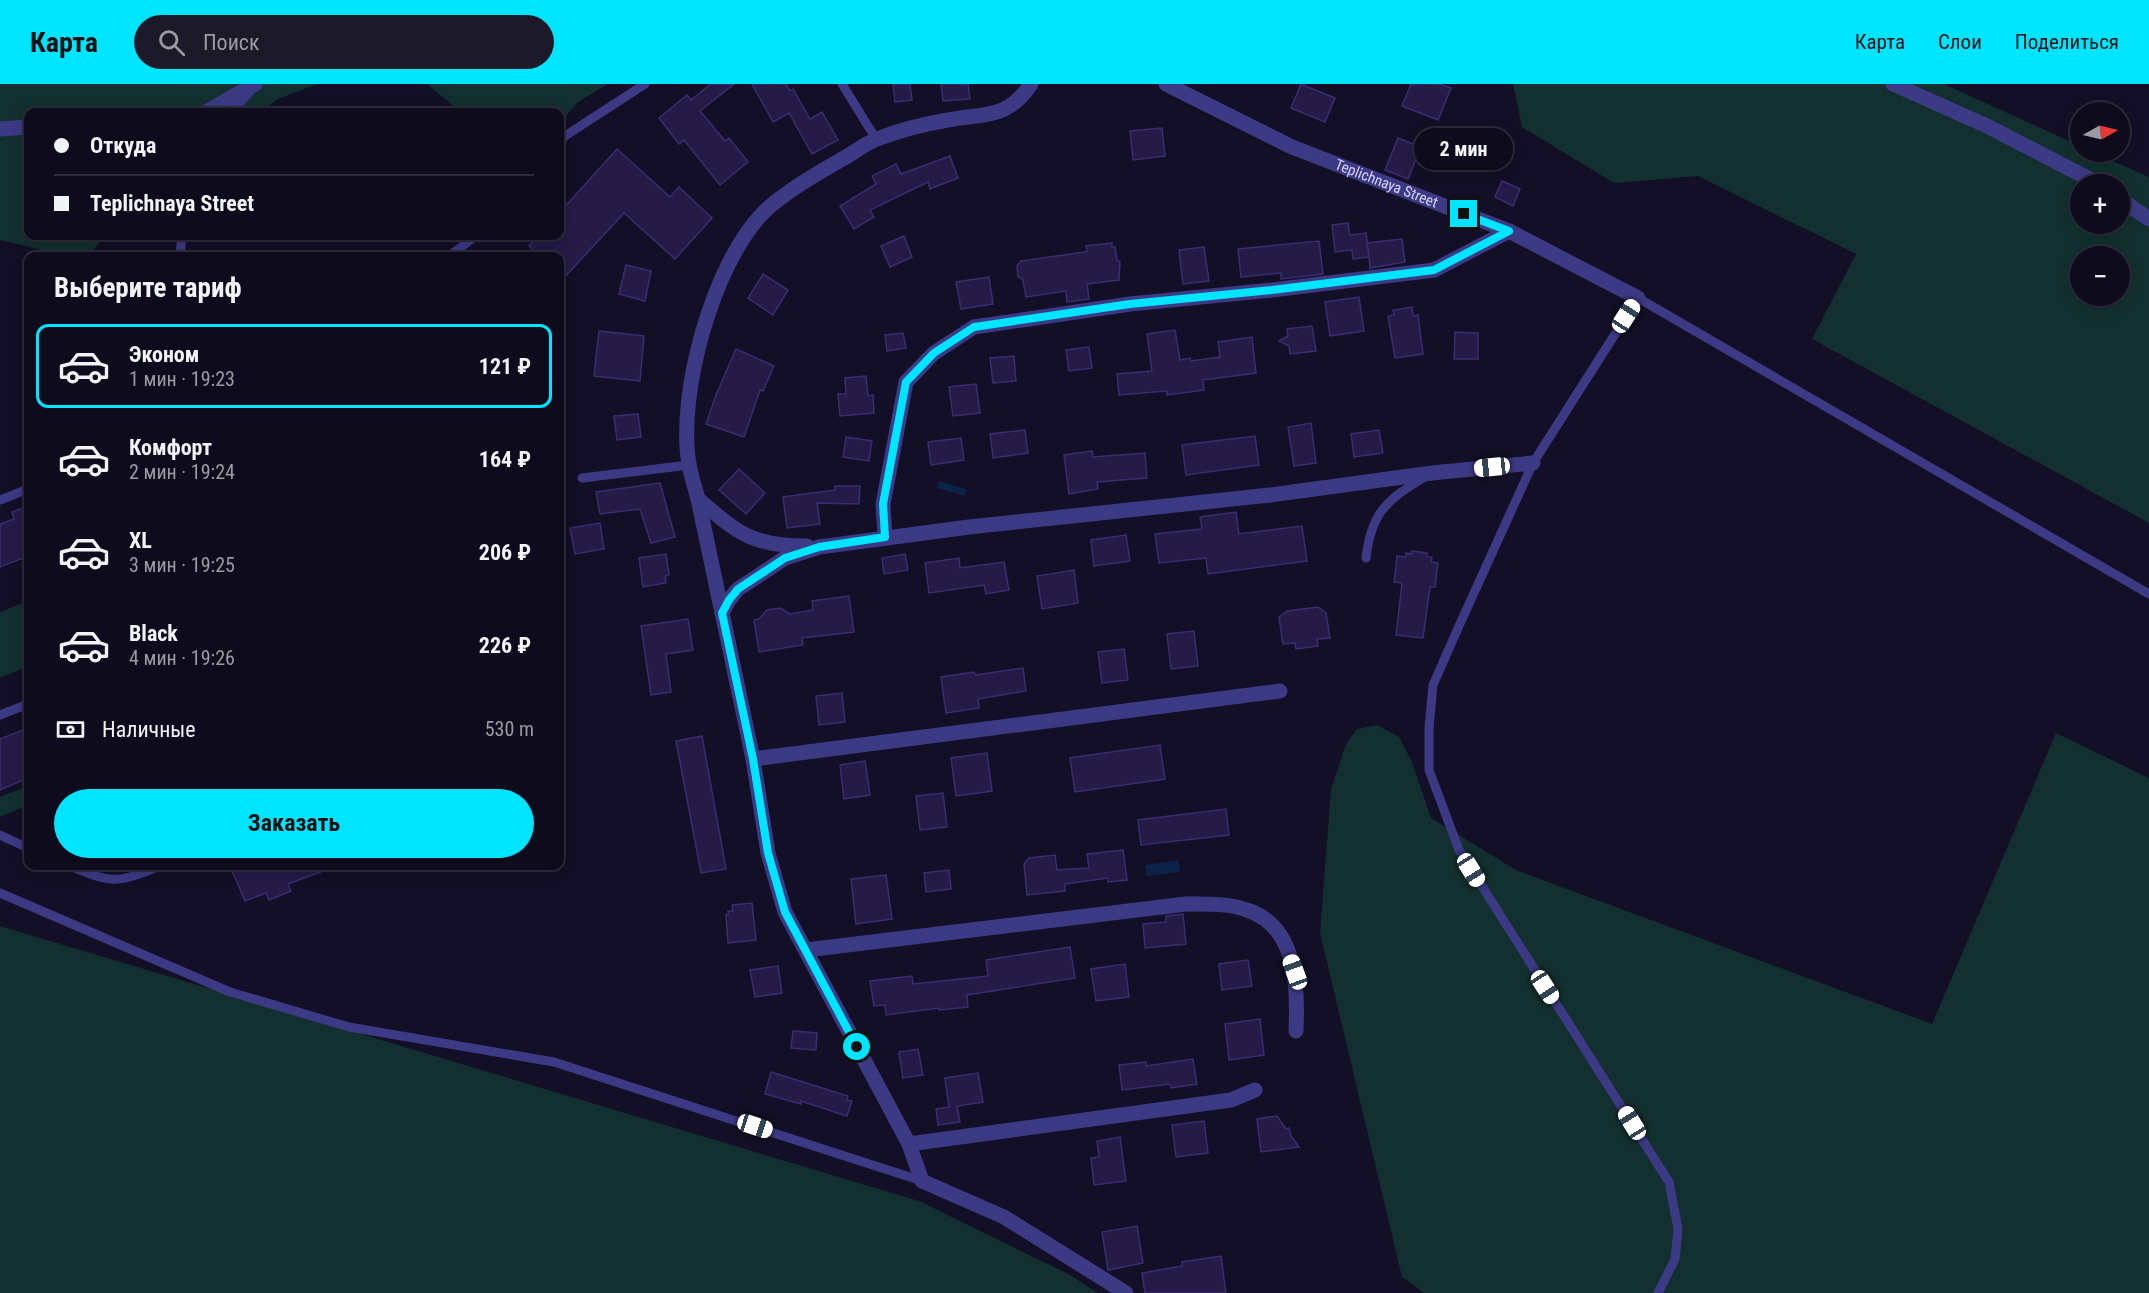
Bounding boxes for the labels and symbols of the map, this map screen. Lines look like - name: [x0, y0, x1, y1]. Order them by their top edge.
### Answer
- north arrow: [2070, 102, 2130, 162]
- callout: 2 мин: [1414, 127, 1514, 169]
- street label: Teplichnaya Street: [1332, 155, 1440, 212]
- route end: [1450, 200, 1477, 227]
- car: [1609, 296, 1643, 336]
- car: [1473, 456, 1511, 478]
- car: [1454, 850, 1488, 890]
- car: [1280, 952, 1310, 992]
- car: [1528, 967, 1562, 1007]
- route start: [843, 1033, 870, 1060]
- car: [1615, 1103, 1649, 1143]
- car: [735, 1112, 775, 1140]

